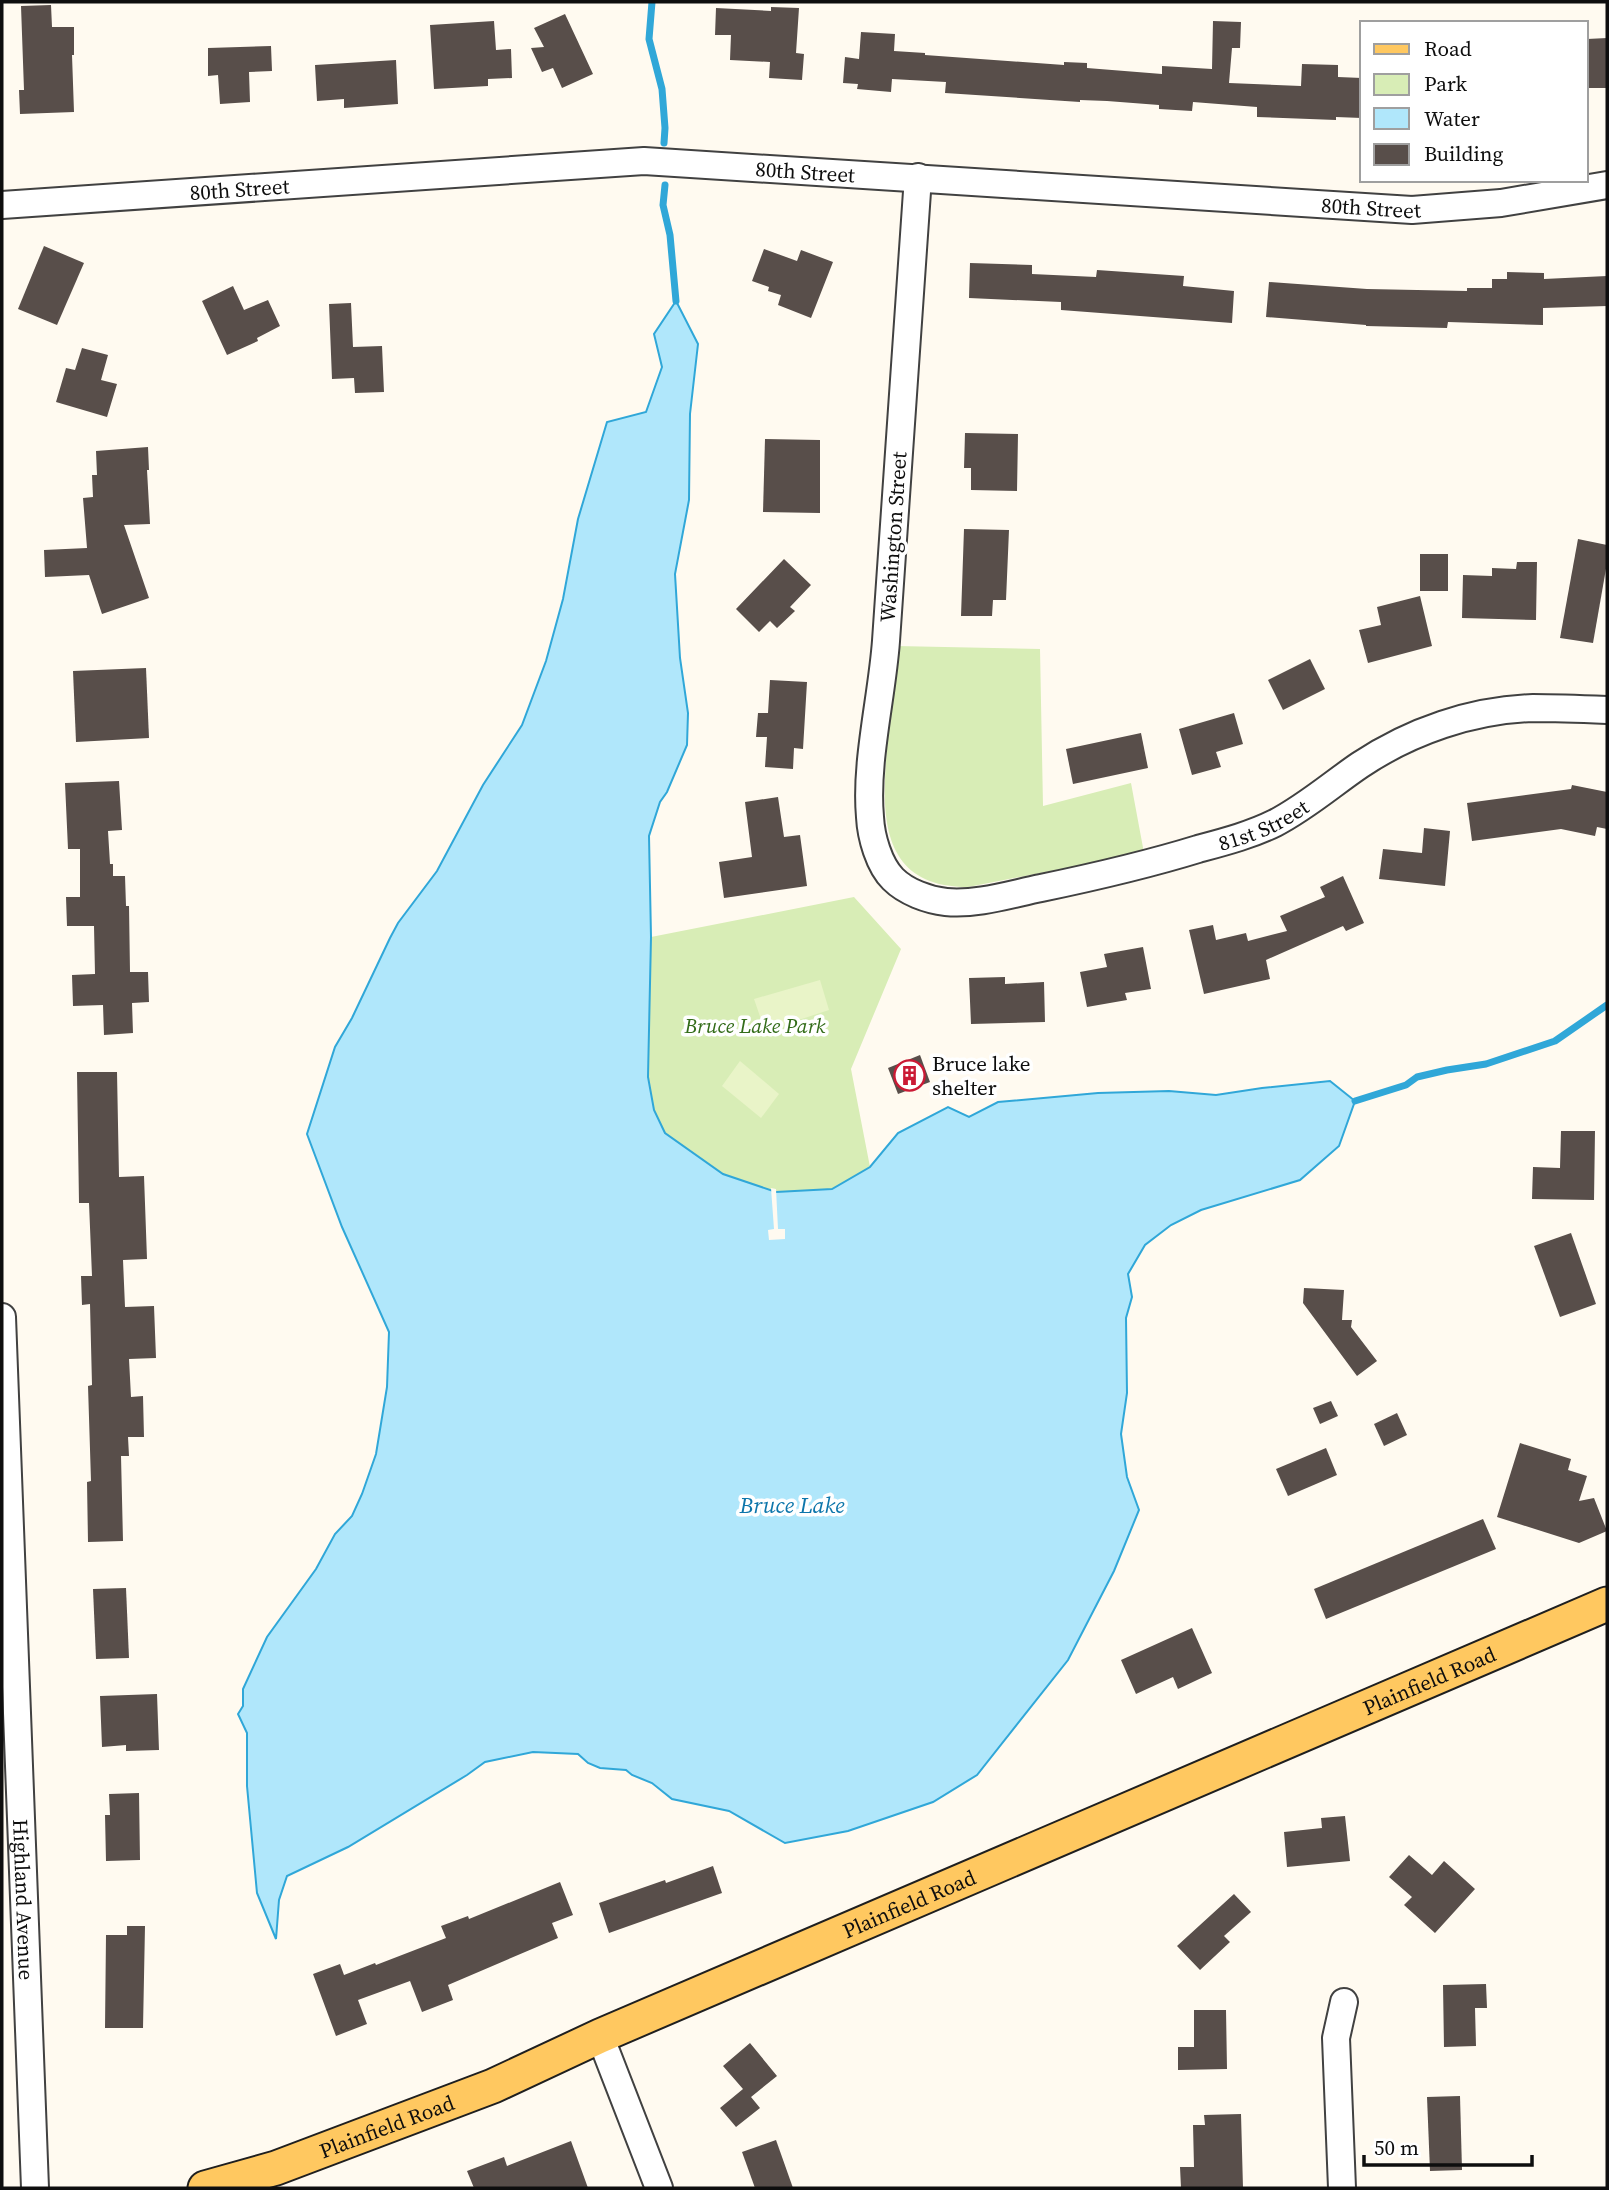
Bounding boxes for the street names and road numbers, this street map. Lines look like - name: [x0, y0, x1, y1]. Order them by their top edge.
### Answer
- street label: 80th Street: [755, 154, 856, 189]
- street label: 80th Street: [189, 171, 290, 207]
- street label: 80th Street: [1320, 190, 1422, 225]
- street label: Washington Street: [873, 450, 913, 623]
- street label: 81st Street: [1215, 792, 1314, 857]
- street label: Plainfield Road: [1358, 1639, 1500, 1722]
- street label: Highland Avenue: [7, 1818, 42, 1981]
- street label: Plainfield Road: [838, 1862, 980, 1945]
- street label: Plainfield Road: [315, 2087, 458, 2165]

